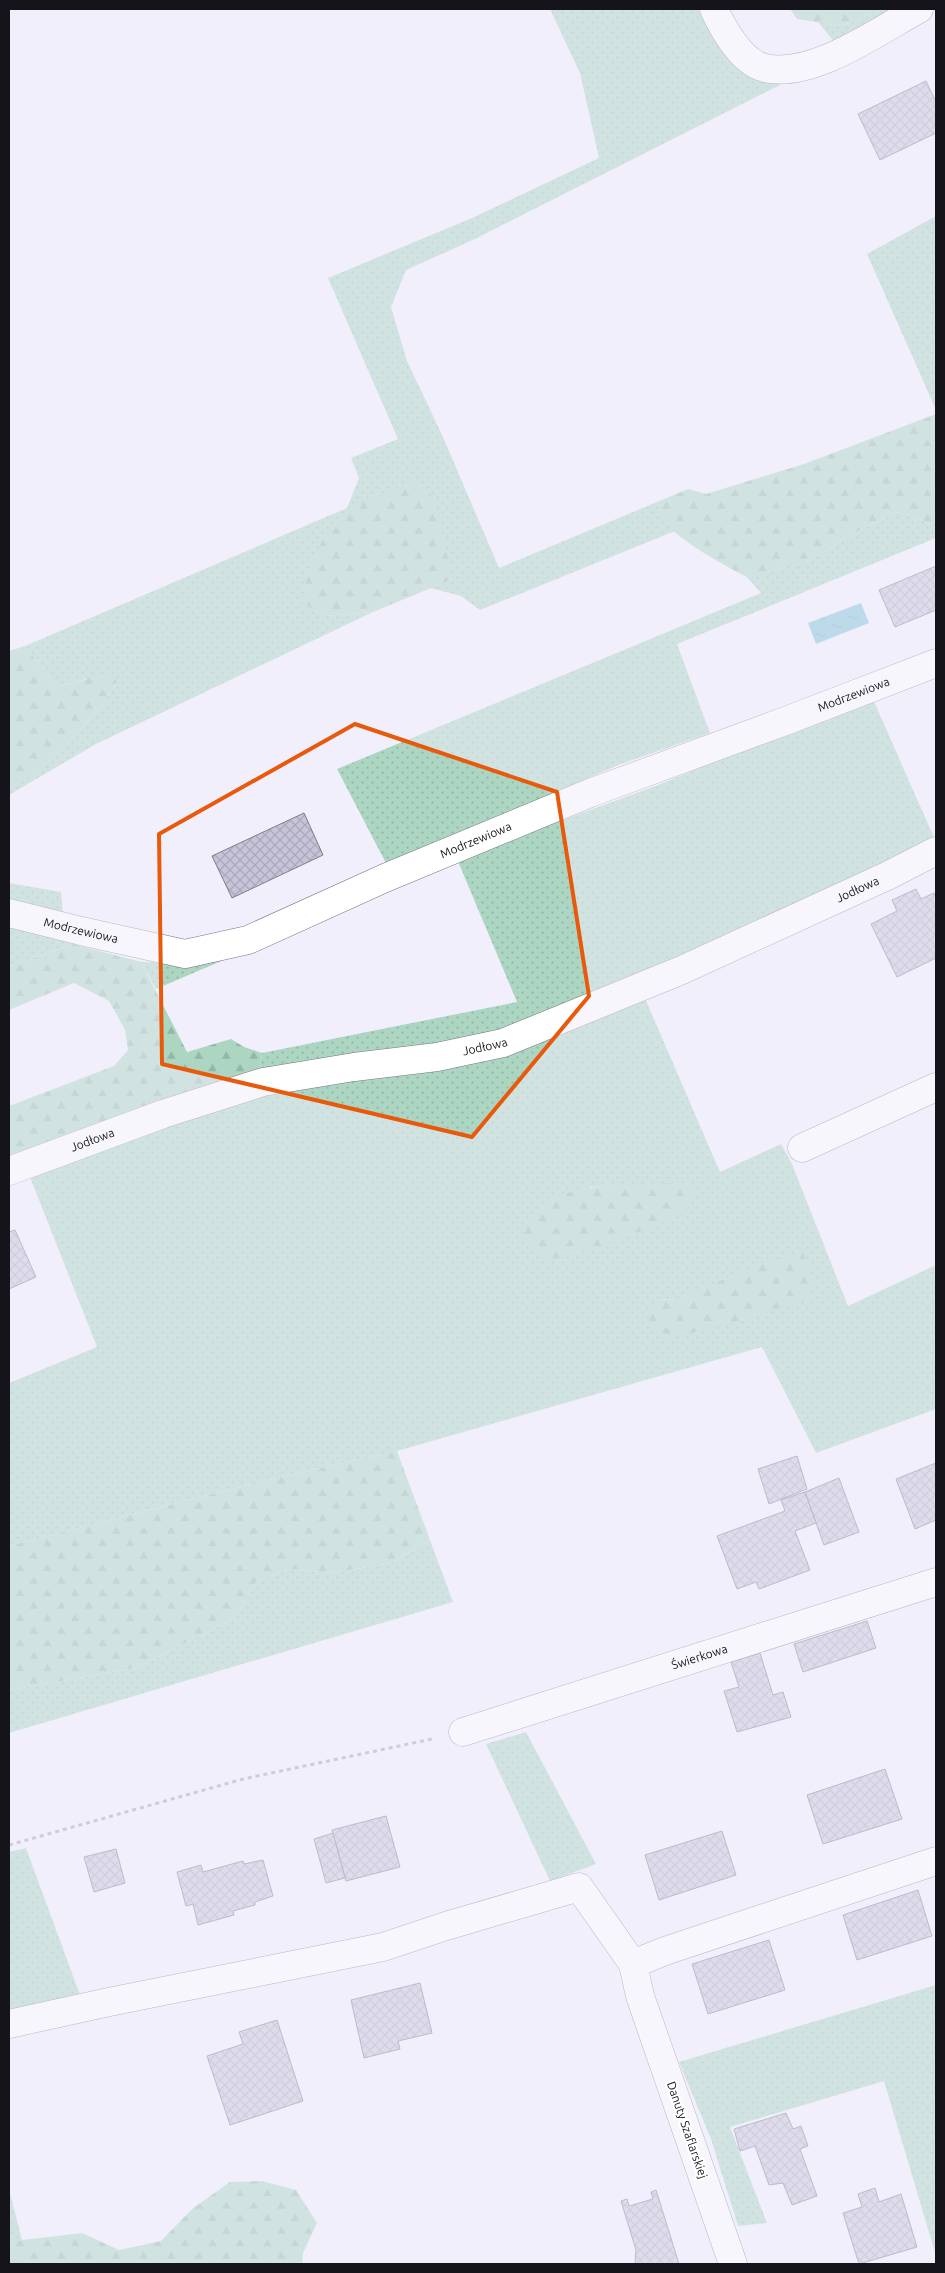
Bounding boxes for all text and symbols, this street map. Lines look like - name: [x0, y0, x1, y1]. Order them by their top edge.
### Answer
- street label: Modrzewiowa: [816, 675, 891, 714]
- street label: Modrzewiowa: [438, 819, 513, 860]
- street label: Jodłowa: [834, 874, 881, 904]
- street label: Modrzewiowa: [43, 915, 119, 945]
- street label: Jodłowa: [461, 1035, 509, 1057]
- street label: Jodłowa: [69, 1126, 116, 1154]
- street label: Świerkowa: [670, 1642, 729, 1672]
- street label: Danuty Szaflarskiej: [665, 2080, 710, 2180]

